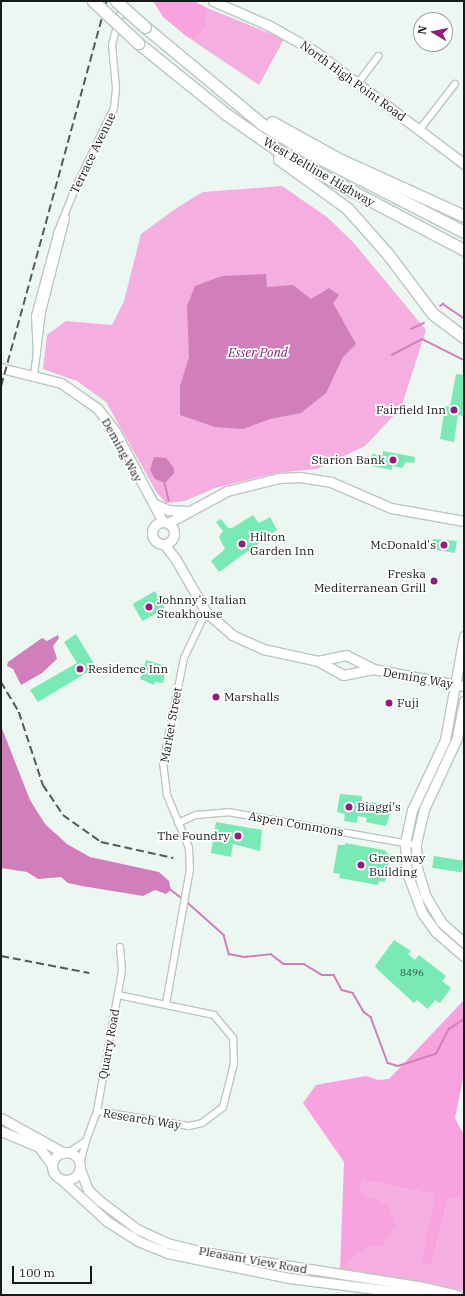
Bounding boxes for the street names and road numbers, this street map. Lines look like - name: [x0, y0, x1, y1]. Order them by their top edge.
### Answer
- street label: North High Point Road: [297, 38, 409, 124]
- street label: Terrace Avenue: [67, 110, 119, 196]
- street label: West Beltline Highway: [261, 134, 377, 210]
- street label: Deming Way: [99, 416, 145, 484]
- street label: Deming Way: [382, 665, 454, 691]
- street label: Market Street: [157, 686, 185, 764]
- street label: Aspen Commons: [247, 809, 345, 839]
- street label: Quarry Road: [96, 1008, 122, 1080]
- street label: Research Way: [102, 1106, 182, 1132]
- street label: Pleasant View Road: [198, 1243, 308, 1277]

